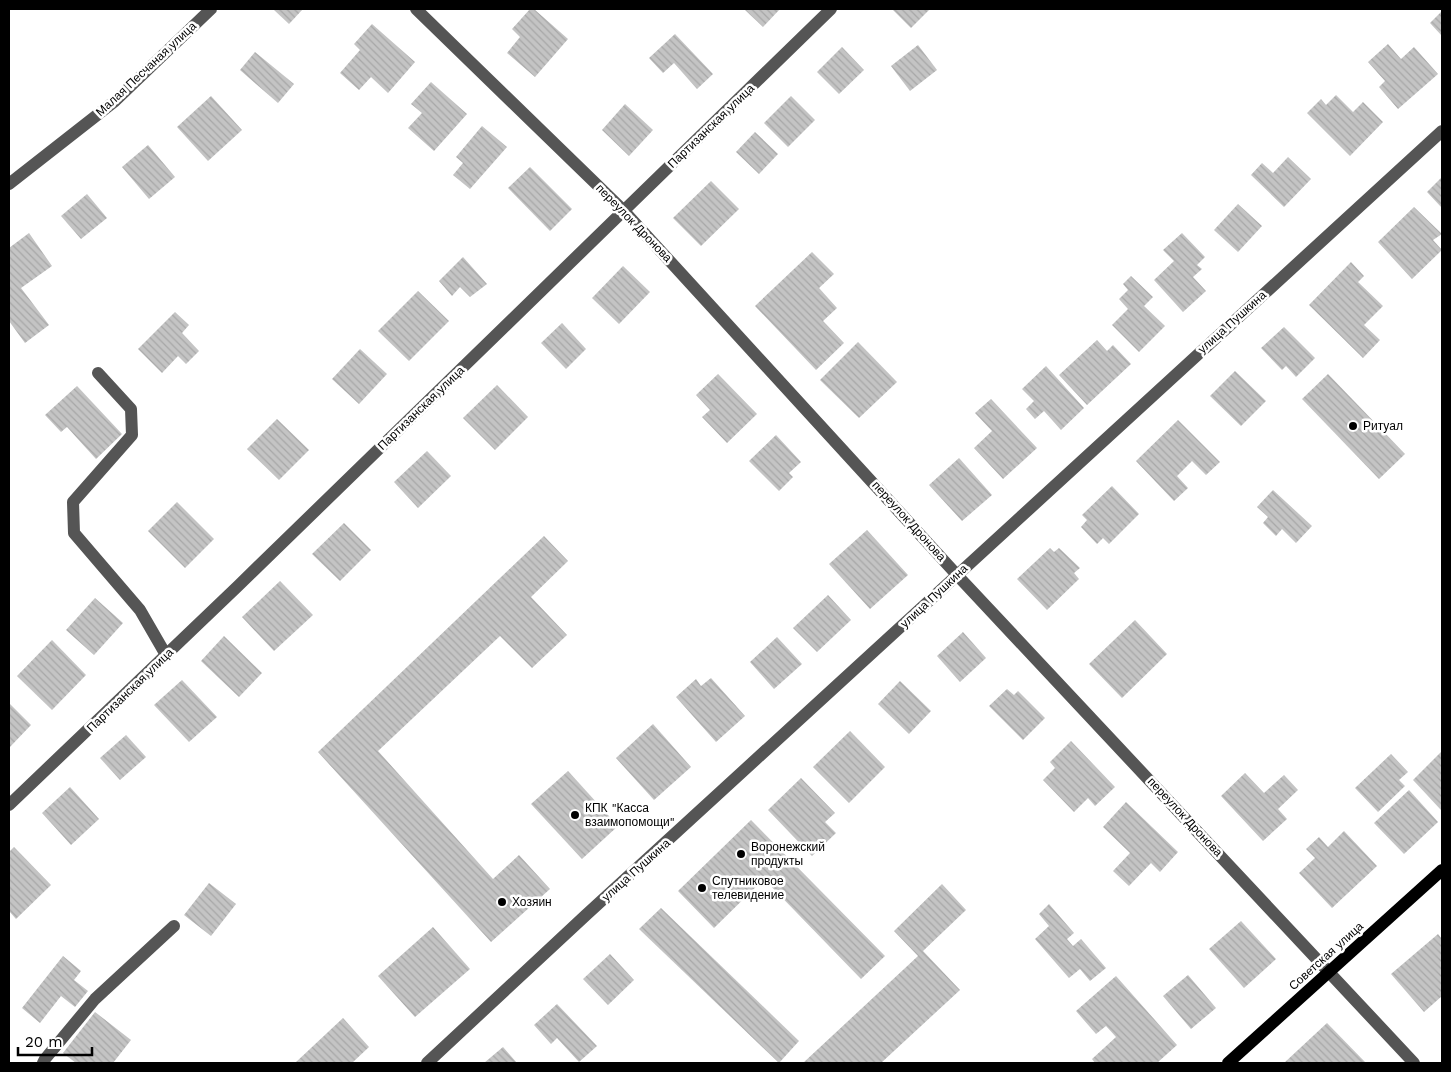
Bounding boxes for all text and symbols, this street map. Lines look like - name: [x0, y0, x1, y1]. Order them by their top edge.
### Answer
- street label: Малая Песчаная улица: [93, 19, 199, 119]
- street label: Партизанская улица: [665, 81, 757, 171]
- street label: переулок Дронова: [593, 181, 675, 265]
- street label: улица Пушкина: [1195, 288, 1269, 356]
- street label: Партизанская улица: [375, 363, 467, 453]
- place label: Ритуал: [1363, 419, 1403, 433]
- marker: Ритуал: [1347, 420, 1359, 432]
- street label: переулок Дронова: [869, 478, 949, 564]
- street label: улица Пушкина: [898, 561, 971, 631]
- street label: Партизанская улица: [84, 645, 176, 735]
- street label: переулок Дронова: [1145, 775, 1225, 860]
- place label: КПК "Касса взаимопомощи": [585, 801, 675, 829]
- marker: КПК "Касса взаимопомощи": [569, 809, 581, 821]
- street label: улица Пушкина: [599, 836, 673, 904]
- place label: Воронежский продукты: [751, 840, 825, 868]
- marker: Воронежский продукты: [735, 848, 747, 860]
- place label: Спутниковое телевидение: [712, 874, 784, 902]
- marker: Спутниковое телевидение: [696, 882, 708, 894]
- place label: Хозяин: [512, 895, 552, 909]
- marker: Хозяин: [496, 896, 508, 908]
- street label: Советская улица: [1286, 919, 1366, 993]
- scale bar: [18, 1024, 91, 1056]
- text: 20 m: [25, 1033, 63, 1051]

